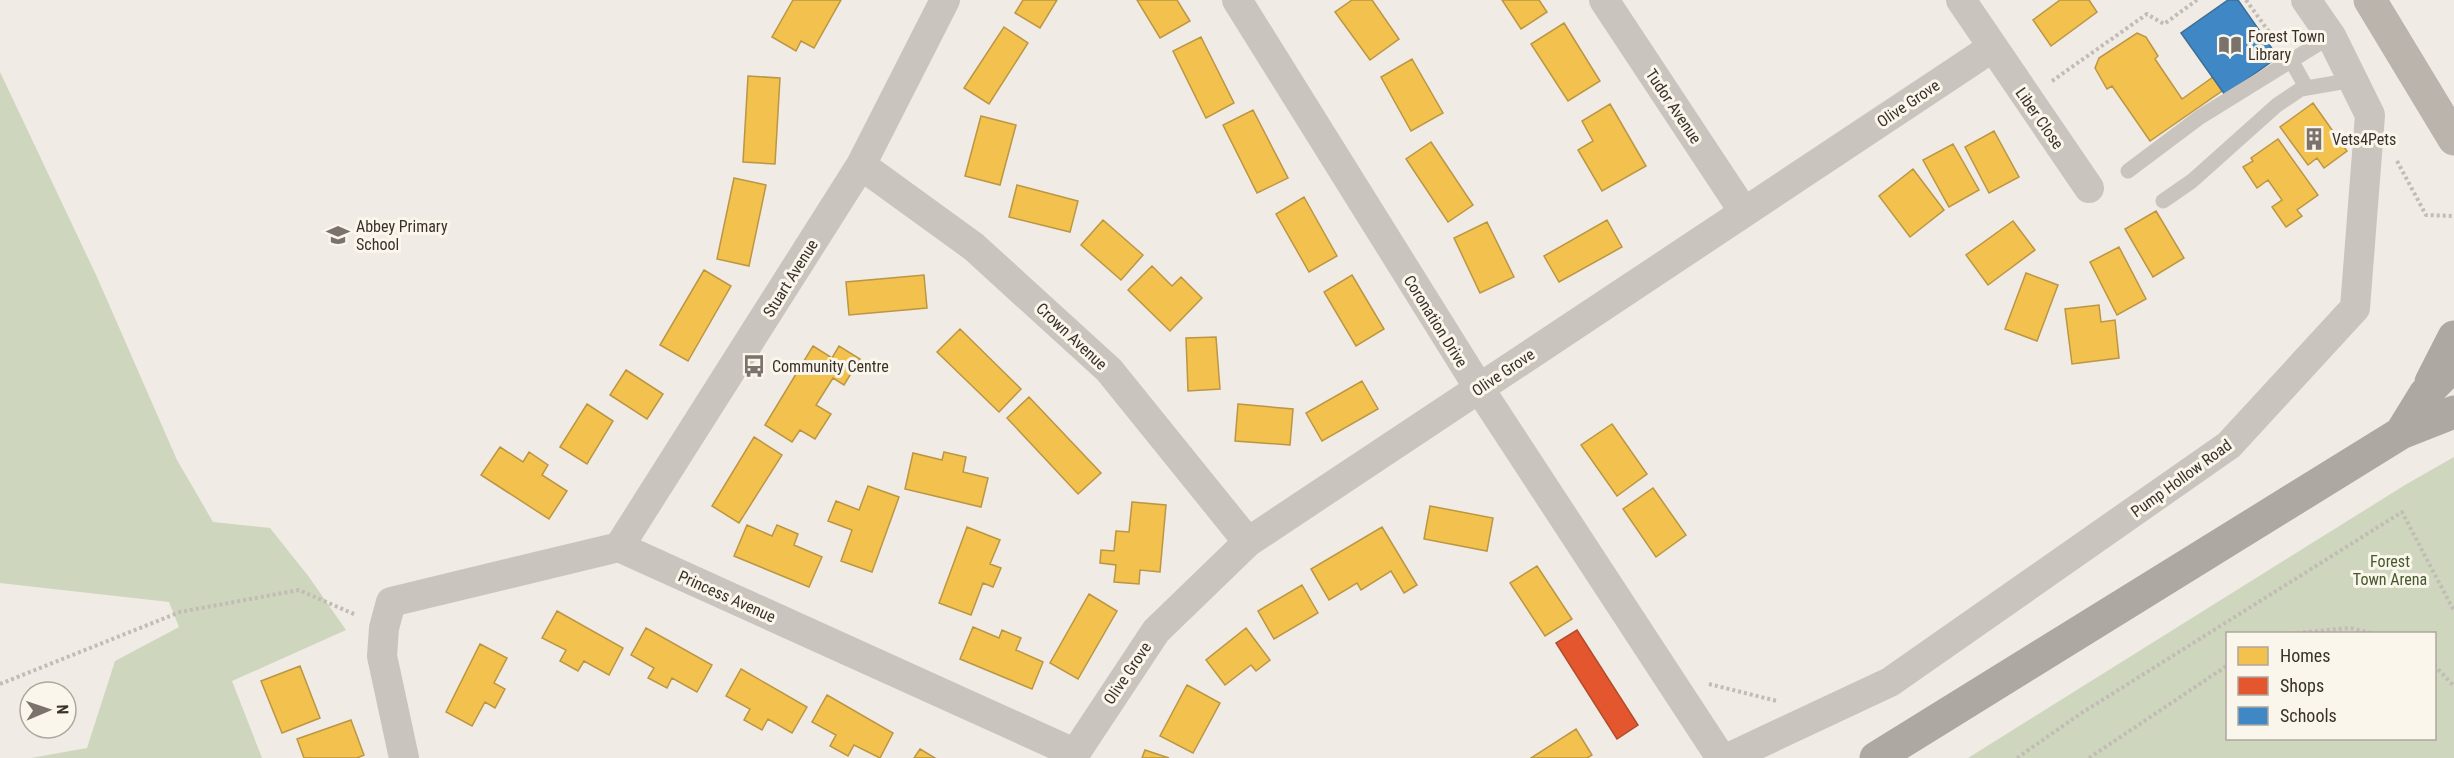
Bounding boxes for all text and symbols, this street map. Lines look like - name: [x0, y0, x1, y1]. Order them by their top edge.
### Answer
- place label: Forest Town Library: [2248, 27, 2325, 64]
- library icon: Forest Town Library: [2217, 32, 2243, 58]
- street label: Tudor Avenue: [1642, 65, 1705, 147]
- street label: Olive Grove: [1873, 76, 1943, 131]
- street label: Liber Close: [2012, 84, 2068, 153]
- building icon: Vets4Pets: [2301, 126, 2327, 152]
- place label: Vets4Pets: [2332, 130, 2396, 149]
- place label: Abbey Primary School: [356, 217, 448, 254]
- school or university icon: Abbey Primary School: [325, 222, 351, 248]
- street label: Stuart Avenue: [759, 236, 822, 321]
- street label: Coronation Drive: [1400, 272, 1471, 371]
- street label: Crown Avenue: [1032, 299, 1111, 374]
- street label: Olive Grove: [1468, 345, 1538, 400]
- bus stop icon: Community Centre: [741, 353, 767, 379]
- place label: Community Centre: [772, 357, 889, 376]
- street label: Pump Hollow Road: [2127, 436, 2235, 521]
- park label: Forest Town Arena: [2353, 552, 2427, 589]
- street label: Princess Avenue: [675, 567, 778, 626]
- legend: [2226, 632, 2436, 740]
- street label: Olive Grove: [1100, 638, 1155, 708]
- text: Homes: [2280, 645, 2330, 666]
- text: Shops: [2280, 675, 2324, 696]
- north arrow: [18, 680, 78, 740]
- text: N: [53, 704, 72, 715]
- text: Schools: [2280, 705, 2337, 726]

